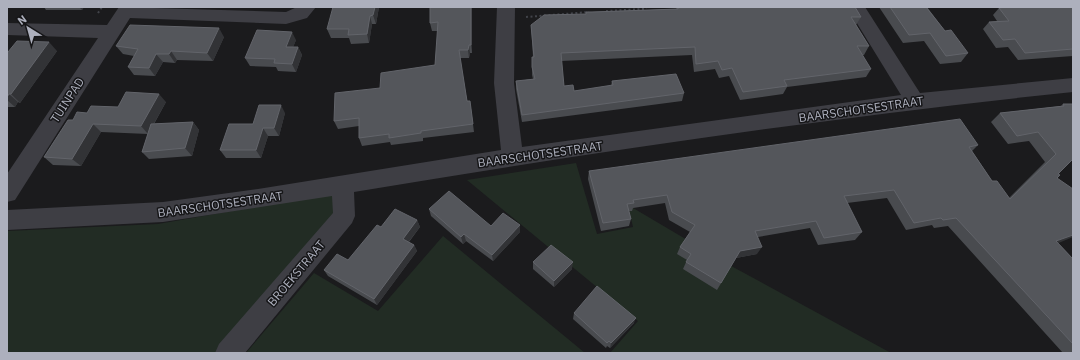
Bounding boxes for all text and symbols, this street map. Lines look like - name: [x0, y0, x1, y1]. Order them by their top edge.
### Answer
- north arrow: [8, 8, 48, 48]
- text: N: [15, 12, 29, 28]
- street label: TUINPAD: [47, 75, 87, 125]
- street label: BAARSCHOTSESTRAAT: [798, 93, 924, 125]
- street label: BAARSCHOTSESTRAAT: [477, 138, 603, 170]
- street label: BAARSCHOTSESTRAAT: [157, 188, 283, 220]
- street label: BROEKSTRAAT: [264, 237, 328, 309]

